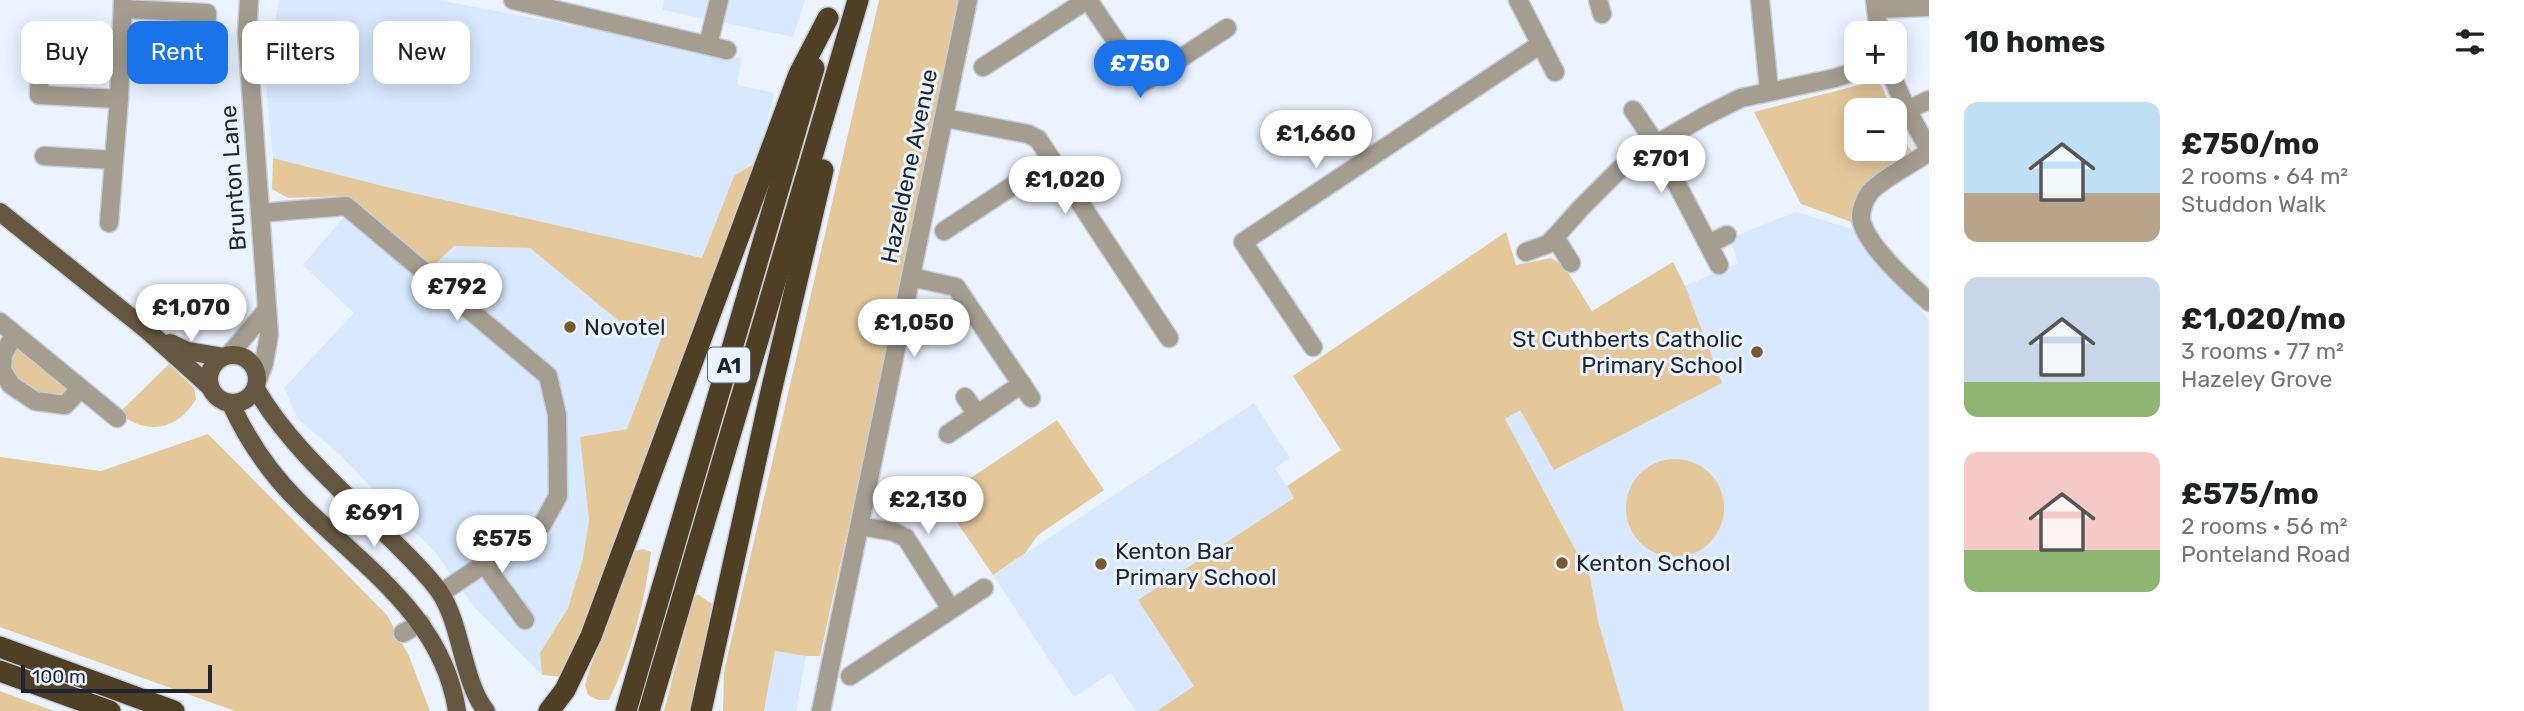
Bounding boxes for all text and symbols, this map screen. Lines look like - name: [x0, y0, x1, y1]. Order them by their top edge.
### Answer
- chip: Buy: [21, 21, 113, 84]
- chip: Rent: [127, 21, 228, 84]
- chip: Filters: [242, 21, 359, 84]
- chip: New: [373, 21, 470, 84]
- map controls: [1844, 21, 1907, 161]
- button: +: [1844, 21, 1907, 84]
- icon: filters: [2451, 23, 2489, 61]
- text: 10 homes: [1964, 24, 2105, 60]
- pin: £750: [1099, 41, 1181, 100]
- text: £750: [1110, 49, 1170, 77]
- street label: Hazeldene Avenue: [875, 66, 943, 266]
- button: −: [1844, 98, 1907, 161]
- street label: Brunton Lane: [214, 104, 252, 252]
- pin: £1,660: [1259, 110, 1373, 170]
- text: £1,660: [1276, 119, 1356, 147]
- text: £750/mo: [2181, 126, 2319, 162]
- icon: home: [2020, 130, 2104, 214]
- pin: £701: [1620, 136, 1702, 195]
- text: £701: [1633, 144, 1689, 172]
- pin: £1,020: [1008, 156, 1122, 216]
- text: 2 rooms · 64 m²: [2181, 162, 2348, 190]
- text: £1,020: [1025, 165, 1105, 193]
- text: Studdon Walk: [2181, 190, 2326, 218]
- pin: £792: [416, 264, 498, 323]
- text: £792: [427, 272, 487, 300]
- pin: £1,070: [134, 284, 248, 344]
- text: £1,070: [152, 293, 230, 321]
- pin: £1,050: [857, 300, 971, 359]
- text: £1,020/mo: [2181, 301, 2346, 337]
- icon: home: [2020, 305, 2104, 389]
- text: £1,050: [874, 308, 954, 336]
- place label: Novotel: [584, 313, 666, 341]
- marker: Novotel: [562, 319, 578, 335]
- place label: St Cuthberts Catholic Primary School: [1512, 325, 1743, 379]
- text: 3 rooms · 77 m²: [2181, 337, 2344, 365]
- marker: St Cuthberts Catholic Primary School: [1749, 344, 1765, 360]
- road number: A1: [708, 348, 750, 382]
- text: Hazeley Grove: [2181, 365, 2332, 393]
- pin: £2,130: [871, 476, 985, 536]
- text: £575/mo: [2181, 476, 2319, 512]
- icon: home: [2020, 480, 2104, 564]
- text: £2,130: [889, 485, 967, 513]
- pin: £691: [333, 490, 415, 549]
- text: £691: [345, 498, 403, 526]
- text: 2 rooms · 56 m²: [2181, 512, 2348, 540]
- pin: £575: [461, 516, 543, 575]
- text: £575: [472, 524, 532, 552]
- place label: Kenton Bar Primary School: [1115, 537, 1277, 591]
- text: Ponteland Road: [2181, 540, 2351, 568]
- place label: Kenton School: [1576, 549, 1731, 577]
- marker: Kenton School: [1554, 555, 1570, 571]
- marker: Kenton Bar Primary School: [1093, 556, 1109, 572]
- scale bar: [21, 662, 212, 694]
- text: 100 m: [32, 665, 86, 688]

